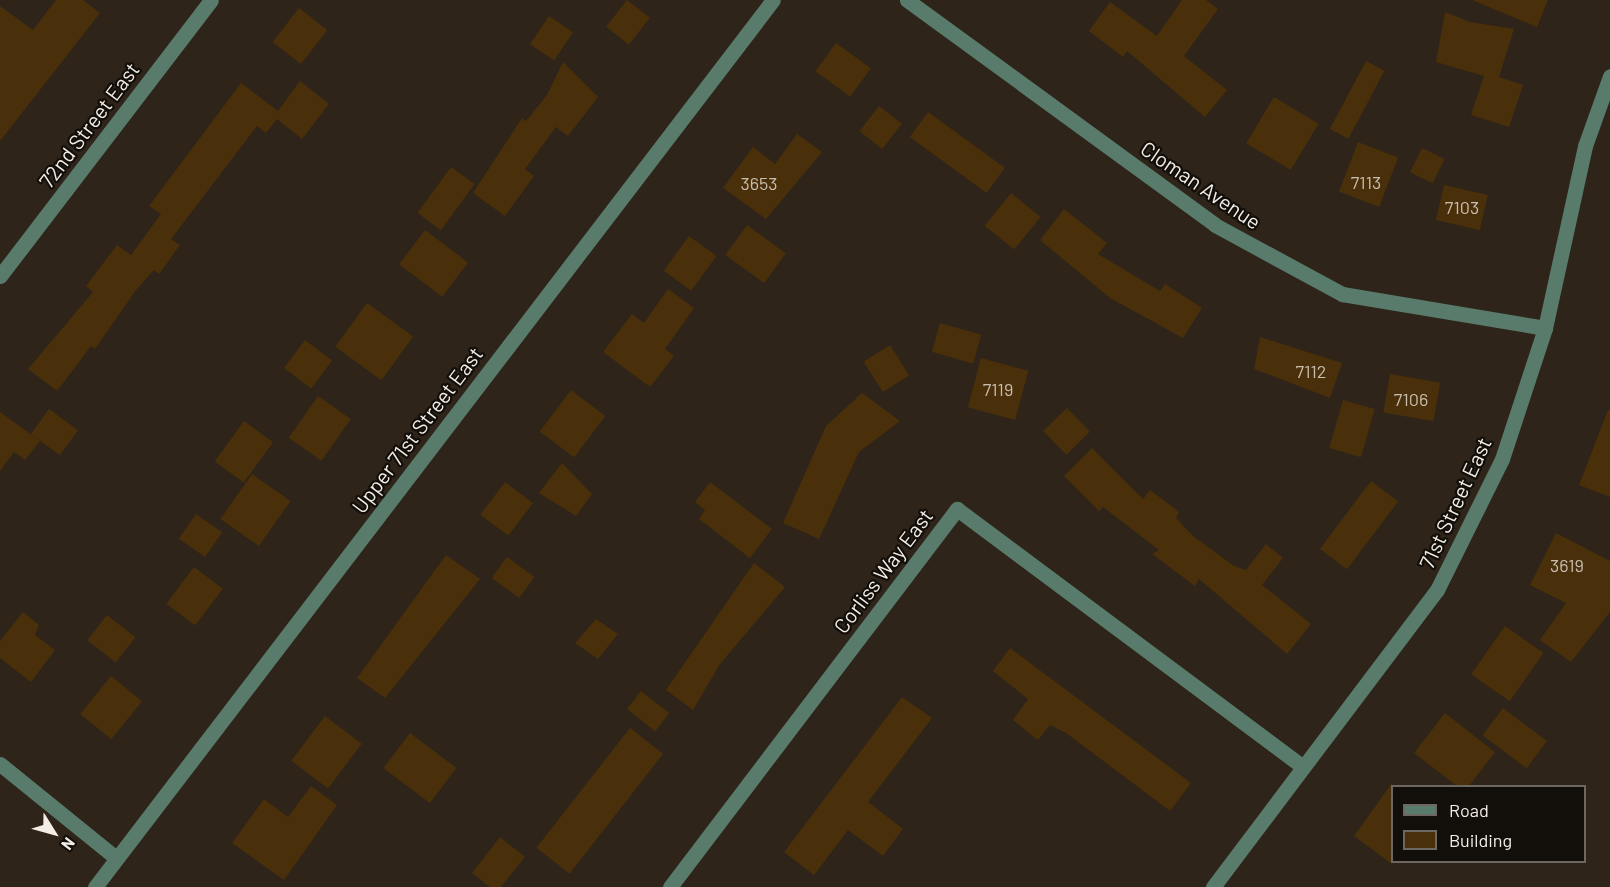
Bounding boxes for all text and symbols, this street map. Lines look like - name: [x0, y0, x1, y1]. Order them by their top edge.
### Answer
- street label: 72nd Street East: [34, 57, 144, 193]
- street label: Cloman Avenue: [1136, 136, 1266, 234]
- house number: 7113: [1351, 171, 1381, 193]
- house number: 3653: [740, 172, 778, 194]
- house number: 7103: [1445, 196, 1479, 218]
- street label: Upper 71st Street East: [346, 342, 488, 518]
- house number: 7112: [1296, 360, 1326, 382]
- house number: 7119: [983, 378, 1013, 400]
- house number: 7106: [1394, 388, 1428, 410]
- street label: 71st Street East: [1414, 433, 1496, 573]
- street label: Corliss Way East: [828, 504, 938, 638]
- house number: 3619: [1550, 554, 1584, 576]
- legend: [1391, 785, 1586, 863]
- text: Road: [1449, 799, 1489, 821]
- north arrow: [24, 803, 84, 863]
- text: Building: [1449, 829, 1512, 851]
- text: N: [58, 834, 80, 854]

